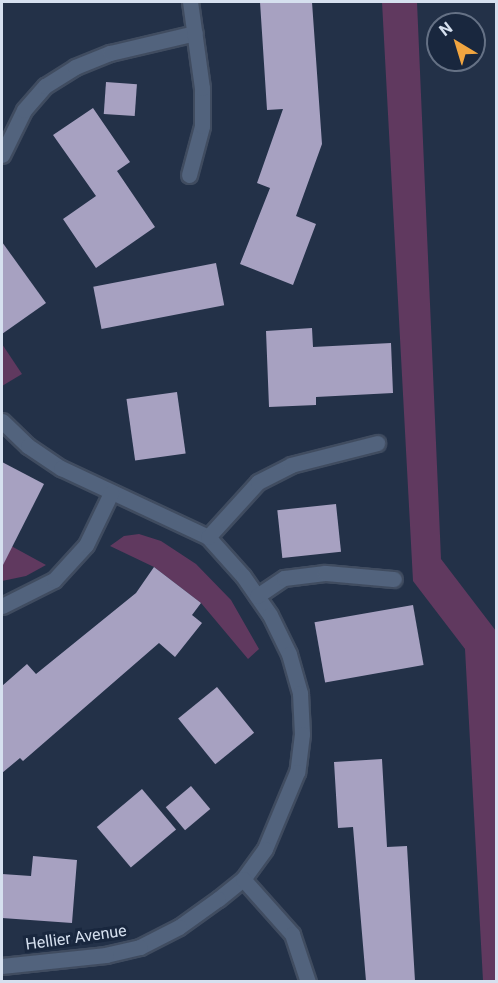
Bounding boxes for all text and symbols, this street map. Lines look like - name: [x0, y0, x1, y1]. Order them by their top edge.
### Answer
- north arrow: [426, 12, 486, 72]
- text: N: [436, 18, 456, 40]
- street label: Hellier Avenue: [24, 921, 128, 955]

